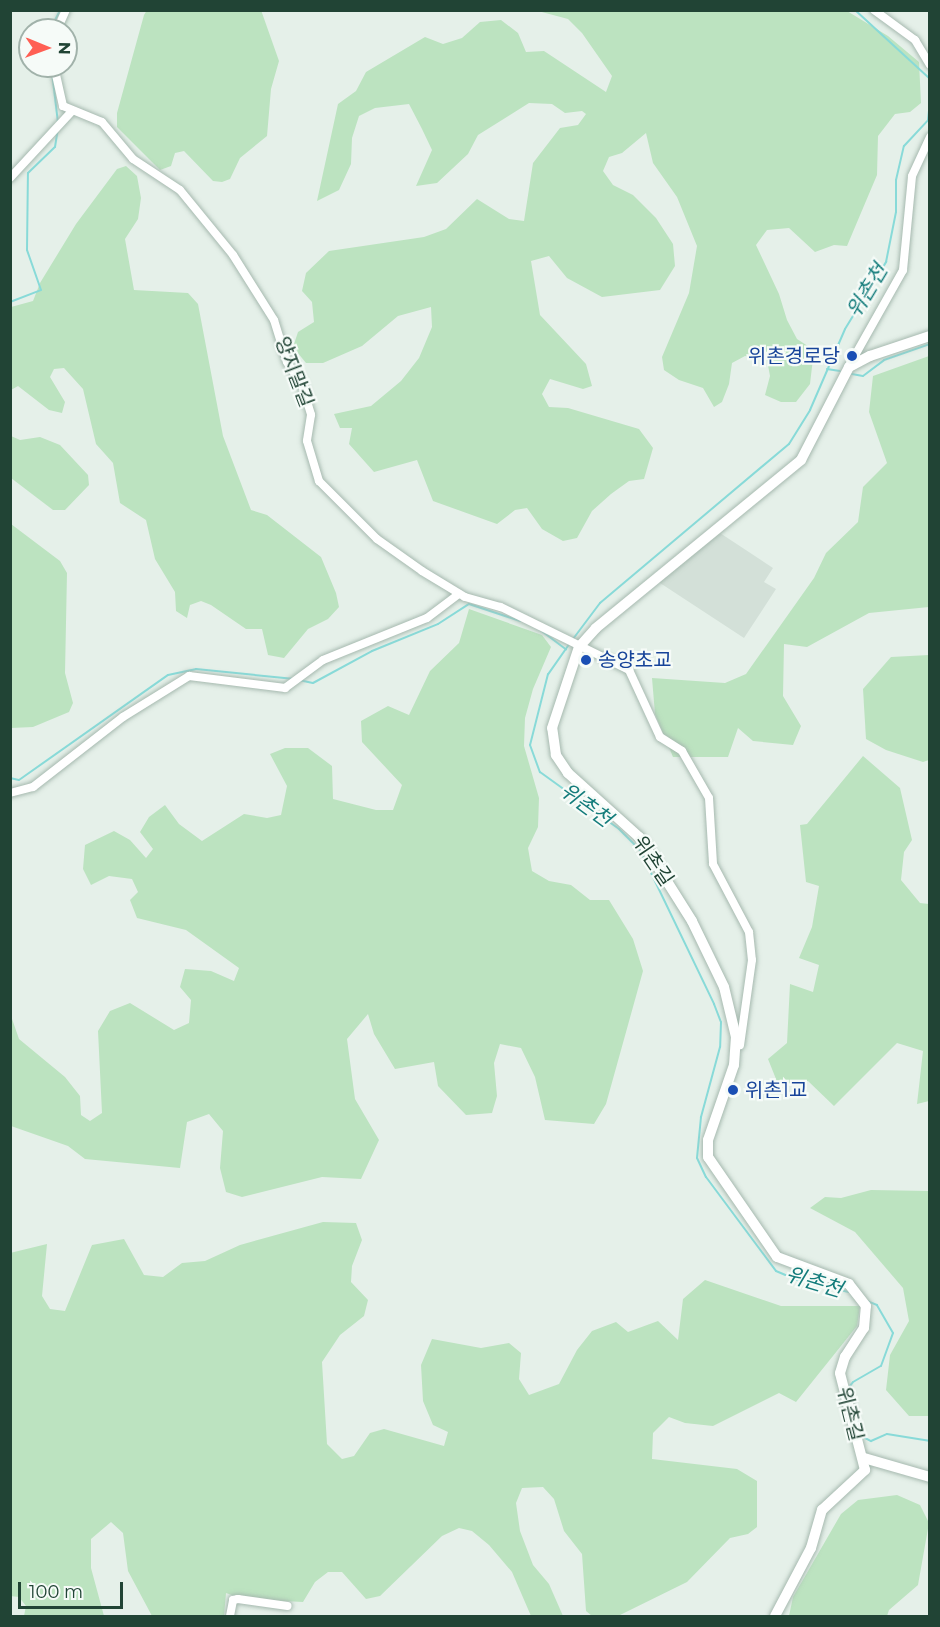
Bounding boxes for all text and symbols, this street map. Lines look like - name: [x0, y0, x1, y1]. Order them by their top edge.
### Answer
- north arrow: [18, 18, 78, 78]
- text: N: [55, 42, 74, 55]
- water label: 위촌천: [841, 260, 893, 322]
- street label: 양지말길: [270, 333, 318, 411]
- place label: 위촌경로당: [748, 344, 840, 368]
- marker: 위촌경로당: [845, 349, 859, 363]
- place label: 송양초교: [598, 648, 672, 672]
- marker: 송양초교: [579, 653, 593, 667]
- water label: 위촌천: [555, 778, 617, 832]
- street label: 위촌길: [628, 831, 678, 891]
- place label: 위촌1교: [745, 1078, 807, 1102]
- marker: 위촌1교: [726, 1083, 740, 1097]
- water label: 위촌천: [783, 1261, 845, 1303]
- street label: 위촌길: [832, 1384, 868, 1444]
- scale bar: [21, 1570, 126, 1608]
- text: 100 m: [29, 1581, 83, 1603]

